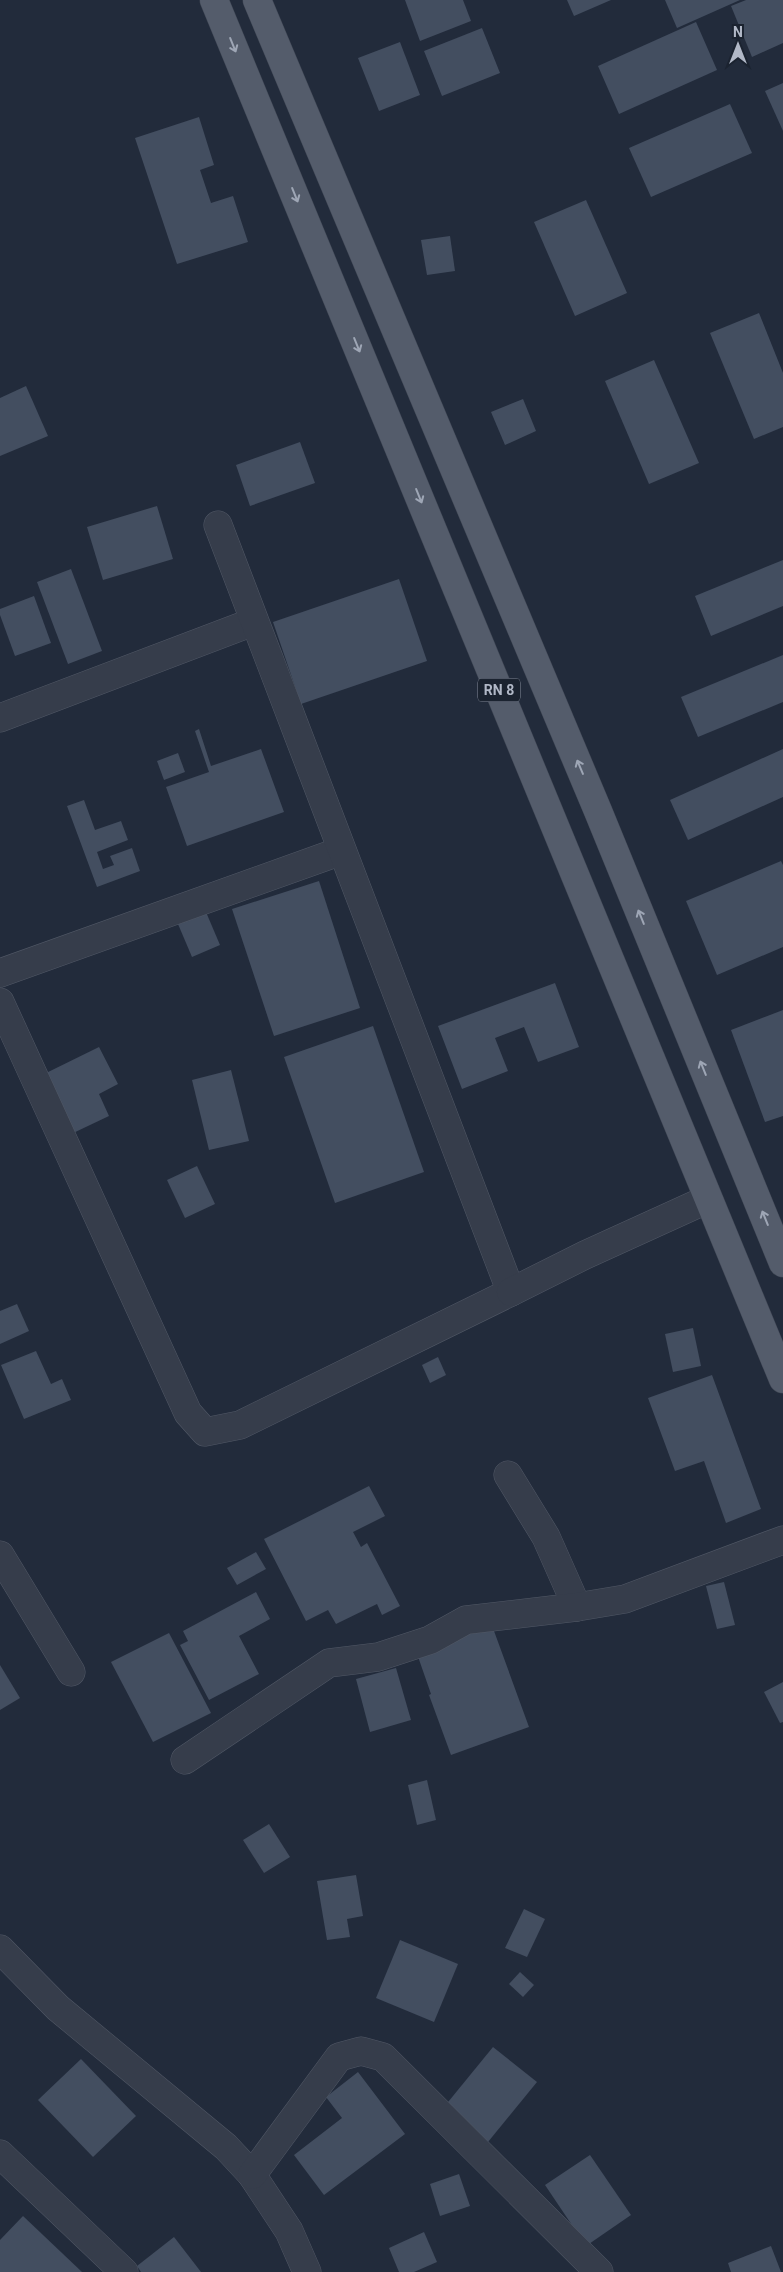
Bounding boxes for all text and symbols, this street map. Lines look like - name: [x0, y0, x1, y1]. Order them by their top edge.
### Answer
- north arrow: [713, 20, 763, 70]
- text: N: [733, 24, 743, 40]
- one-way arrow: [229, 37, 238, 52]
- one-way arrow: [291, 187, 300, 202]
- one-way arrow: [353, 337, 362, 353]
- one-way arrow: [415, 488, 424, 503]
- road number: RN 8: [478, 678, 520, 702]
- one-way arrow: [574, 760, 584, 775]
- one-way arrow: [636, 910, 645, 925]
- one-way arrow: [698, 1061, 707, 1076]
- one-way arrow: [759, 1211, 769, 1226]

